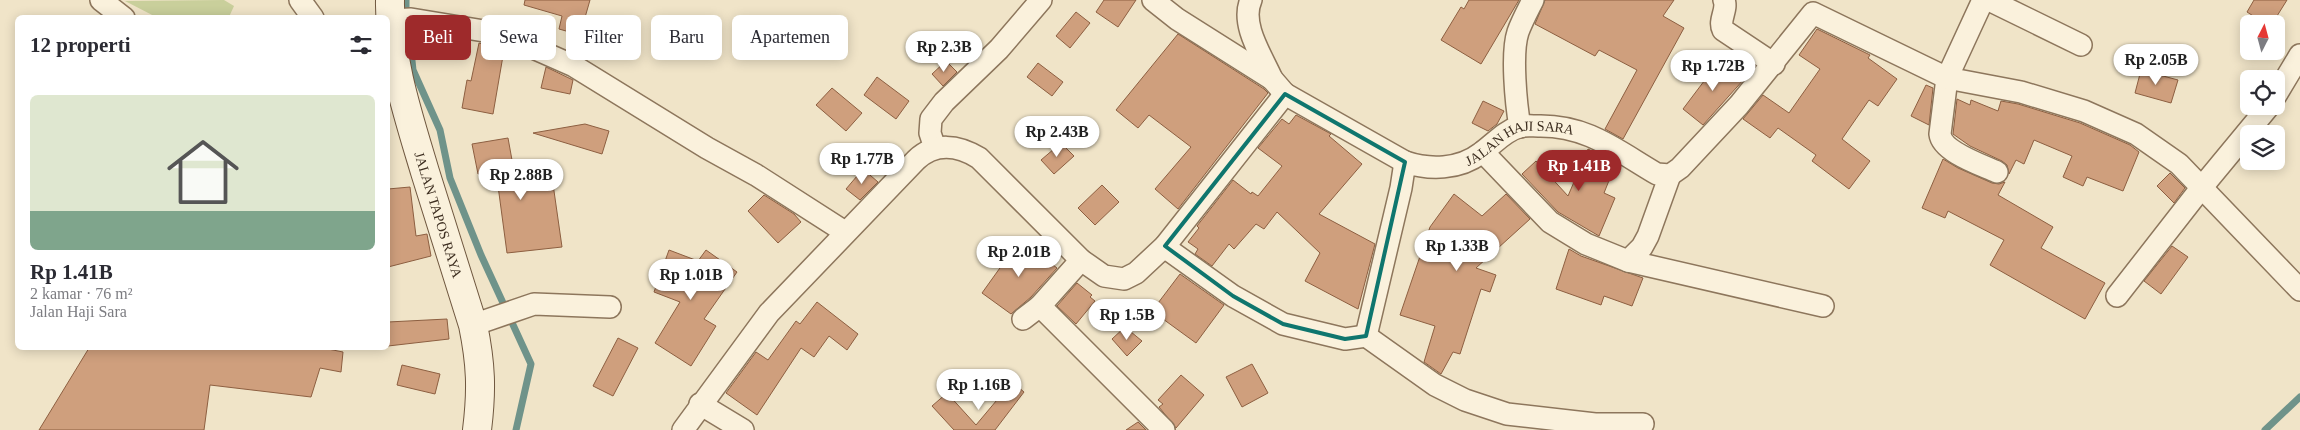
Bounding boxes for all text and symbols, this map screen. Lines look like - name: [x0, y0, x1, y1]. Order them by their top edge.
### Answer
- chip: Beli: [405, 15, 471, 60]
- chip: Sewa: [481, 15, 556, 60]
- chip: Filter: [566, 15, 641, 60]
- chip: Baru: [651, 15, 722, 60]
- chip: Apartemen: [732, 15, 848, 60]
- north arrow: [2240, 15, 2285, 60]
- map controls: [2240, 15, 2285, 170]
- pin: Rp 2.3B: [898, 30, 990, 73]
- icon: filters: [347, 31, 375, 59]
- text: 12 properti: [30, 33, 131, 57]
- text: Rp 2.3B: [916, 38, 972, 55]
- pin: Rp 2.05B: [2104, 44, 2208, 86]
- pin: Rp 1.72B: [1661, 49, 1765, 92]
- text: Rp 2.05B: [2124, 51, 2188, 68]
- text: Rp 1.72B: [1681, 57, 1745, 74]
- button: locate: [2240, 70, 2285, 115]
- pin: Rp 2.43B: [1005, 116, 1109, 158]
- street label: JALAN HAJI SARA: [1463, 118, 1576, 169]
- text: Rp 2.43B: [1025, 123, 1089, 140]
- button: layers: [2240, 125, 2285, 170]
- icon: home: [158, 127, 248, 217]
- pin: Rp 1.77B: [810, 142, 914, 185]
- street label: JALAN TAPOS RAYA: [412, 150, 465, 280]
- text: Rp 1.77B: [830, 150, 894, 167]
- pin: Rp 1.41B: [1527, 150, 1631, 192]
- text: Rp 1.41B: [1547, 157, 1611, 174]
- pin: Rp 2.88B: [469, 158, 573, 201]
- text: Rp 2.88B: [489, 166, 553, 183]
- pin: Rp 1.33B: [1405, 230, 1509, 272]
- pin: Rp 2.01B: [967, 236, 1071, 278]
- text: Rp 1.33B: [1425, 237, 1489, 254]
- text: Rp 2.01B: [987, 243, 1051, 260]
- pin: Rp 1.01B: [639, 258, 743, 301]
- text: Rp 1.41B: [30, 260, 113, 284]
- text: Rp 1.01B: [659, 266, 723, 283]
- text: 2 kamar · 76 m²: [30, 285, 133, 302]
- pin: Rp 1.5B: [1081, 298, 1173, 341]
- text: Jalan Haji Sara: [30, 303, 127, 320]
- text: Rp 1.5B: [1099, 306, 1155, 323]
- pin: Rp 1.16B: [927, 368, 1031, 411]
- text: Rp 1.16B: [947, 376, 1011, 393]

